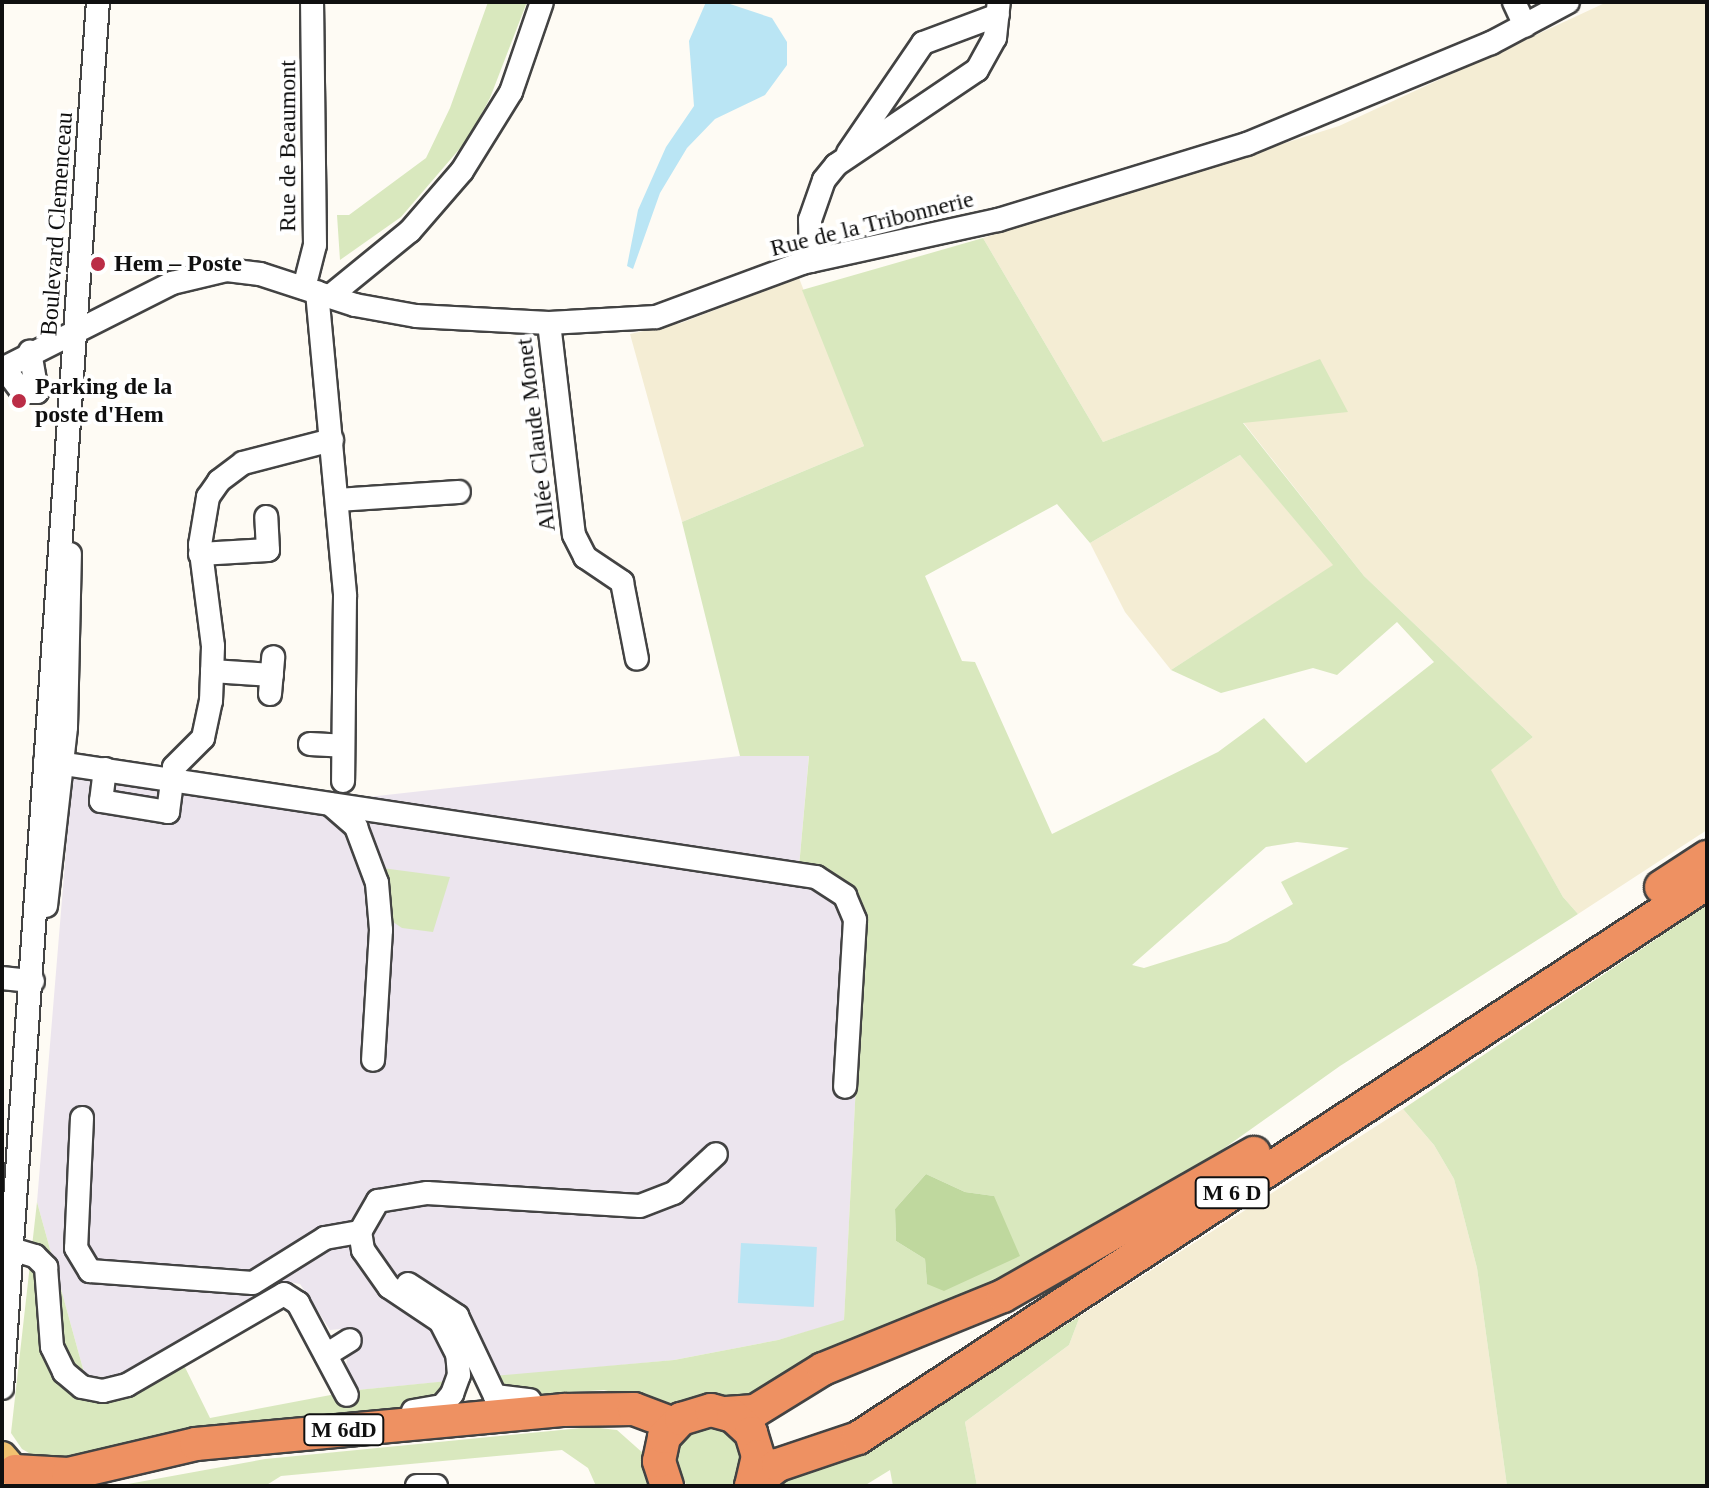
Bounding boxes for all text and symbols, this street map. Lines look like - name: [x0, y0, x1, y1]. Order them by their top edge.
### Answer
- street label: Rue de Beaumont: [274, 60, 302, 232]
- street label: Boulevard Clemenceau: [35, 111, 79, 337]
- street label: Rue de la Tribonnerie: [767, 185, 977, 263]
- place label: Hem – Poste: [114, 250, 242, 278]
- marker: Hem – Poste: [89, 255, 107, 273]
- street label: Allée Claude Monet: [510, 337, 562, 533]
- place label: Parking de la poste d'Hem: [35, 373, 172, 429]
- marker: Parking de la poste d'Hem: [10, 392, 28, 410]
- road number: M 6 D: [1194, 1175, 1270, 1211]
- road number: M 6dD: [302, 1412, 386, 1448]

